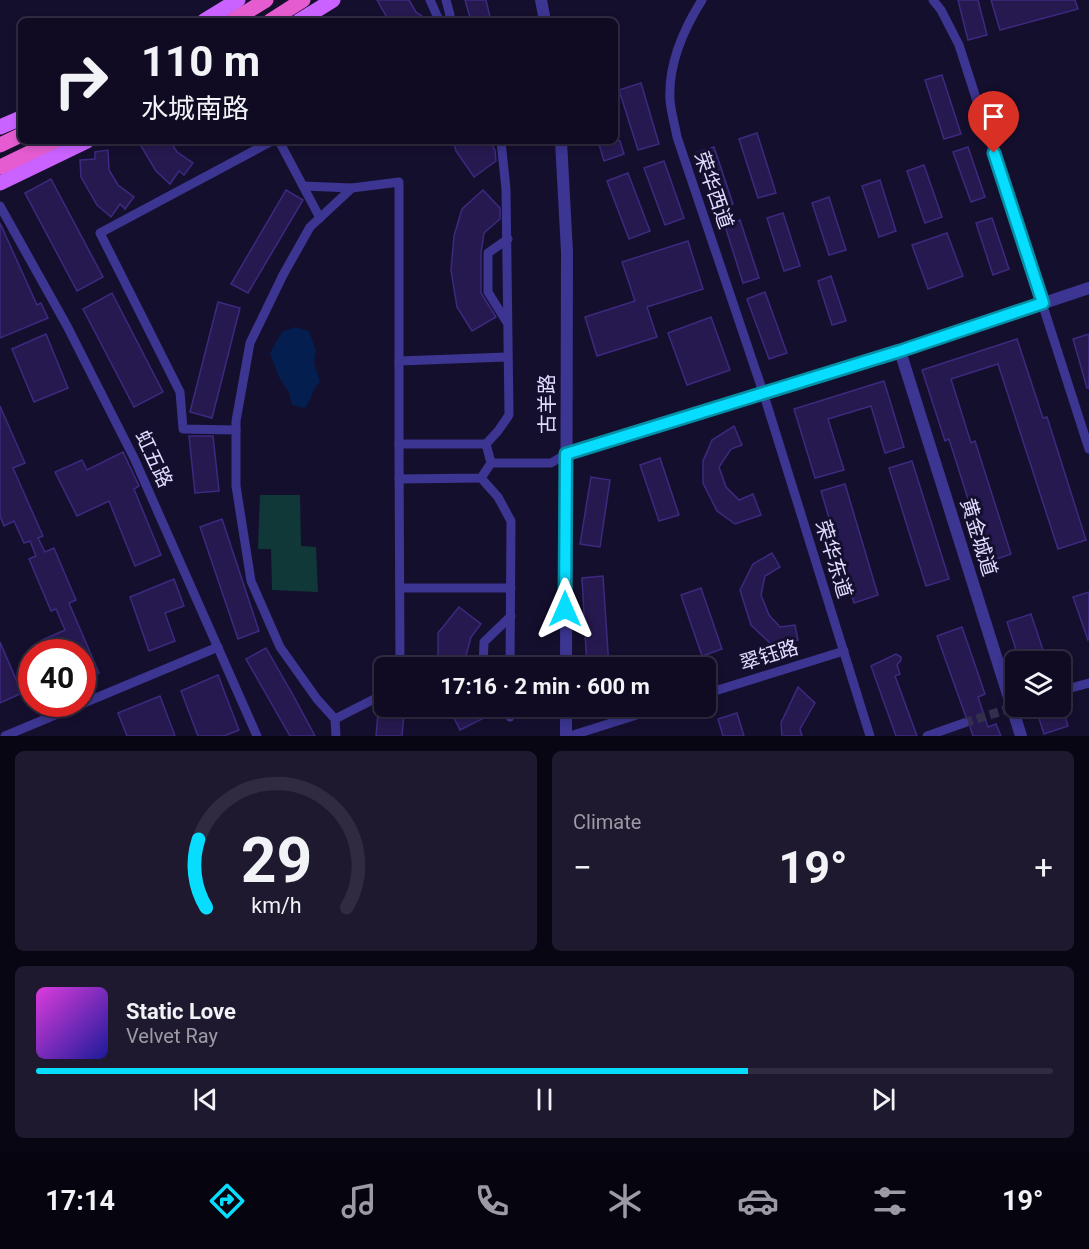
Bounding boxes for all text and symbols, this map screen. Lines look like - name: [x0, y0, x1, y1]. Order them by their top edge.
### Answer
- text: 110 m: [141, 37, 260, 86]
- icon: right: [42, 42, 120, 120]
- pin: [968, 91, 1019, 153]
- text: 水城南路: [141, 93, 249, 125]
- icon: arrive: [977, 100, 1010, 133]
- street label: 荣华西道: [690, 148, 738, 232]
- street label: 古羊路: [535, 374, 559, 434]
- street label: 虹五路: [130, 427, 178, 491]
- street label: 黄金城道: [956, 495, 1002, 579]
- street label: 荣华东道: [811, 517, 857, 601]
- position arrow: [533, 577, 597, 641]
- street label: 翠钰路: [737, 635, 801, 675]
- speed limit sign: 40: [18, 639, 96, 717]
- map controls: [1005, 651, 1071, 717]
- button: layers: [1005, 651, 1071, 717]
- text: 17:16 · 2 min · 600 m: [440, 674, 650, 699]
- text: Climate: [573, 810, 641, 834]
- text: 29: [240, 824, 312, 897]
- text: 19°: [778, 841, 848, 894]
- text: −: [573, 848, 592, 887]
- text: +: [1034, 848, 1053, 887]
- text: km/h: [251, 893, 301, 918]
- text: Static Love: [126, 999, 236, 1024]
- text: Velvet Ray: [126, 1024, 218, 1048]
- icon: previous: [189, 1083, 222, 1116]
- icon: pause: [528, 1083, 561, 1116]
- icon: next: [867, 1083, 900, 1116]
- icon: directions: [206, 1180, 248, 1222]
- icon: music: [338, 1180, 380, 1222]
- icon: phone: [471, 1180, 513, 1222]
- icon: climate: [604, 1180, 646, 1222]
- icon: car: [737, 1180, 779, 1222]
- icon: filters: [869, 1180, 911, 1222]
- text: 17:14: [45, 1185, 115, 1217]
- text: 19°: [1002, 1185, 1044, 1217]

